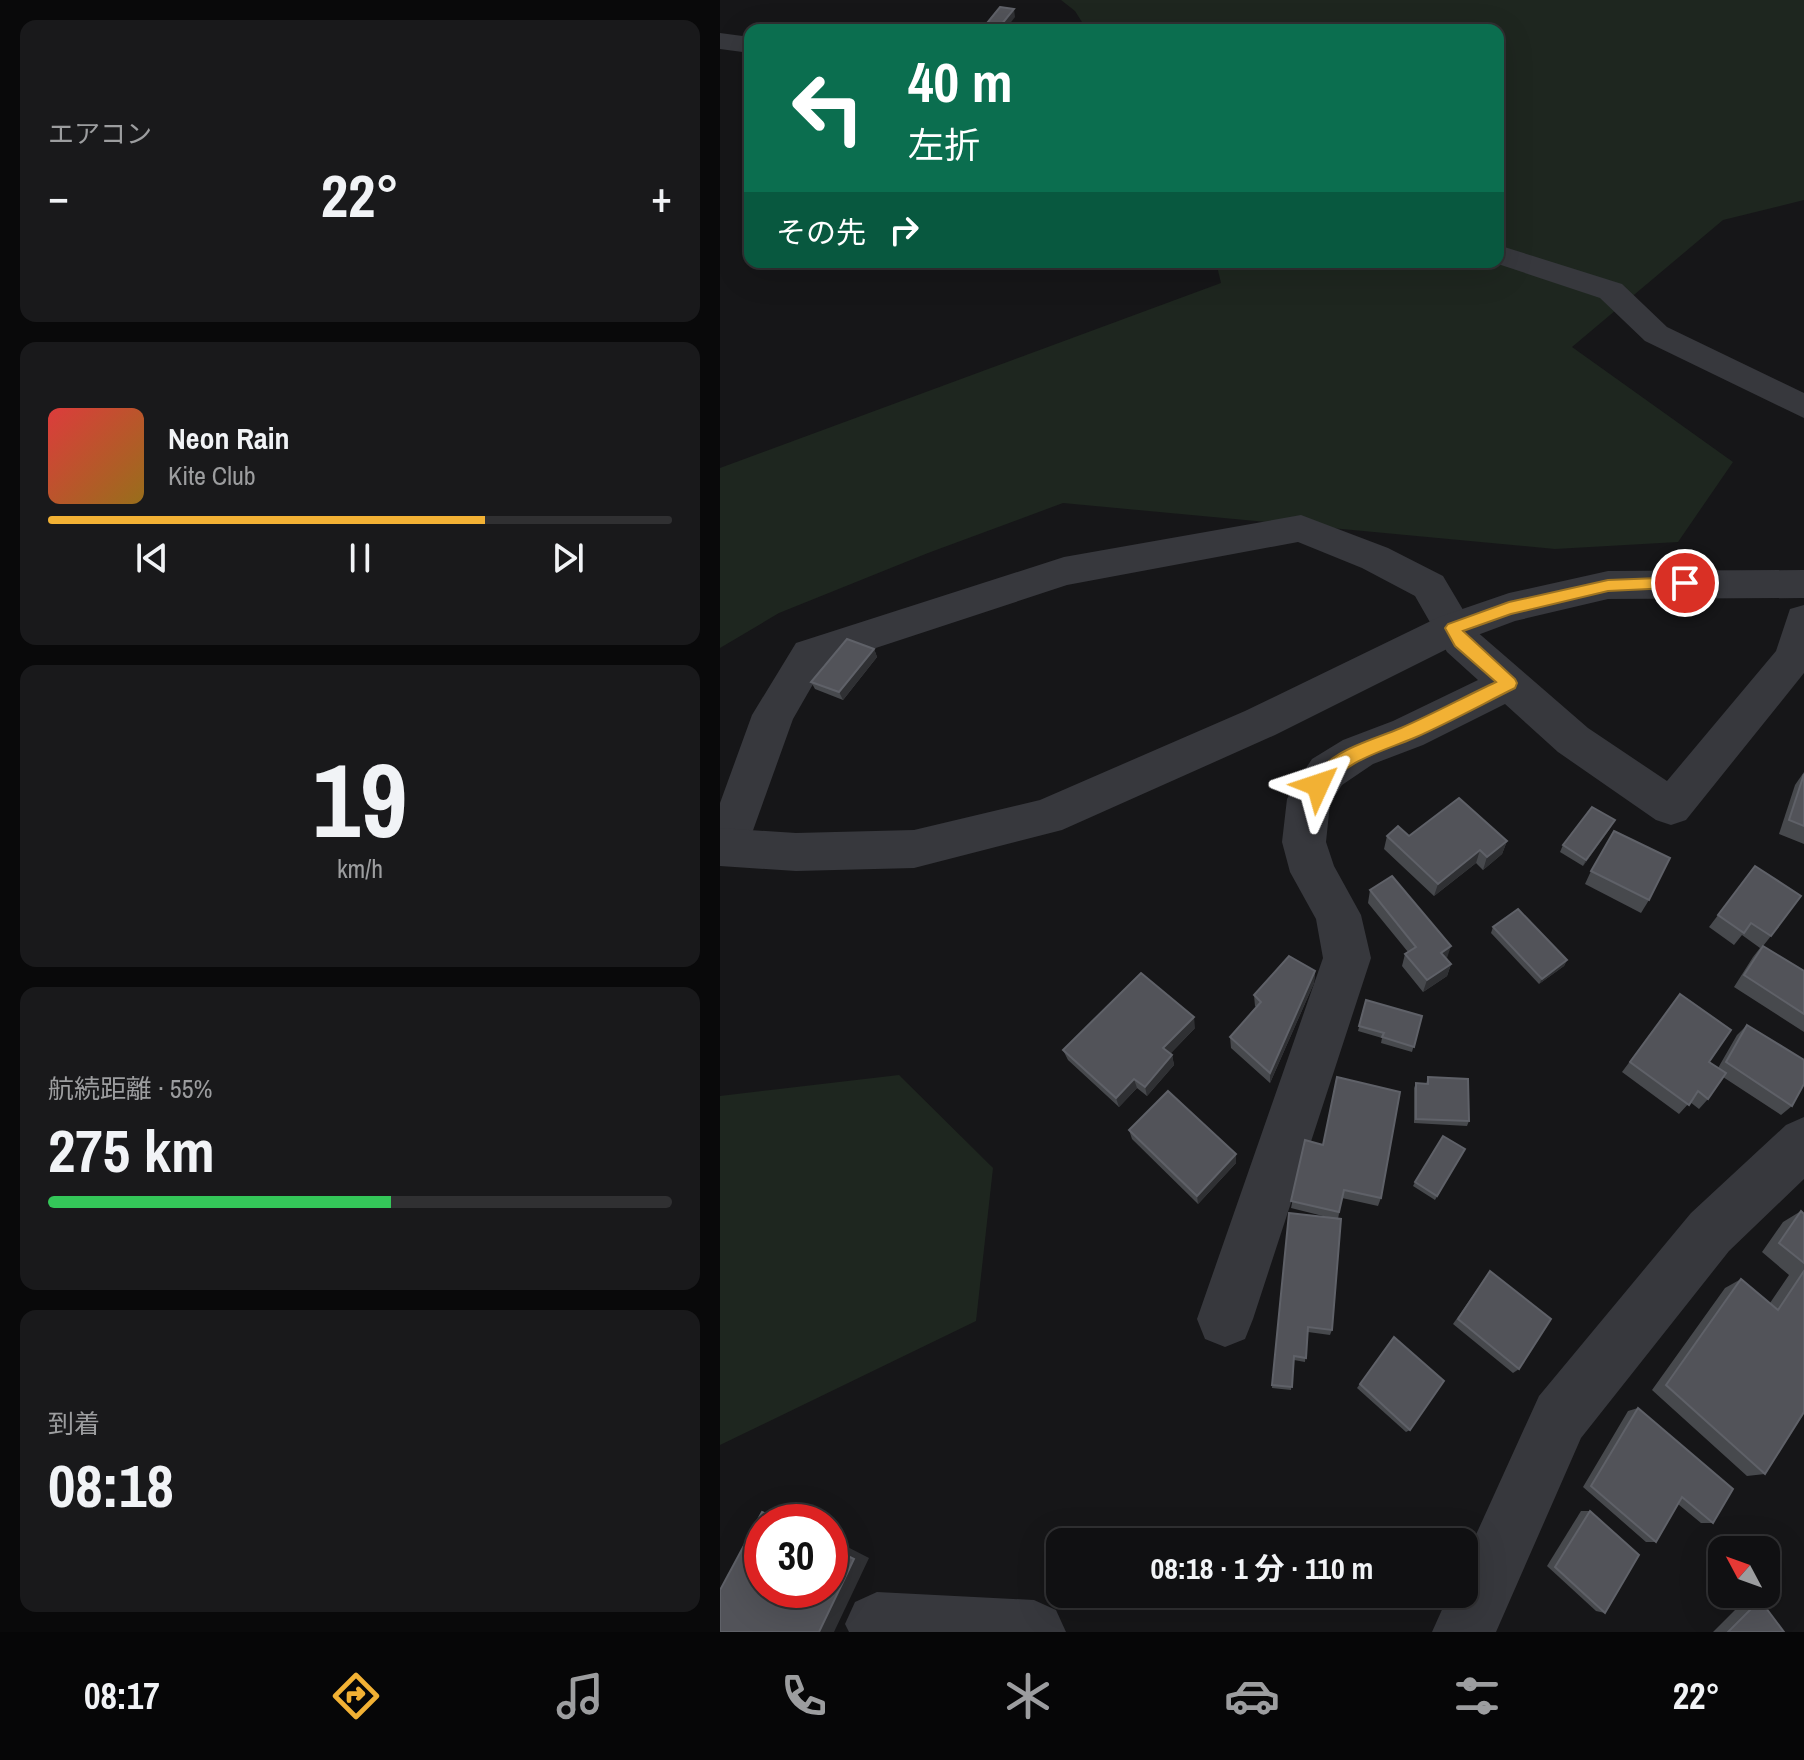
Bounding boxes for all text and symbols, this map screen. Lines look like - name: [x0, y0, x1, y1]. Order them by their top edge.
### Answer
- text: 40 m: [908, 44, 1013, 119]
- icon: left: [776, 56, 880, 160]
- text: エアコン: [48, 116, 152, 151]
- text: 左折: [908, 121, 980, 169]
- text: 22°: [321, 155, 399, 236]
- text: −: [48, 166, 69, 226]
- text: +: [651, 166, 672, 226]
- icon: right: [882, 208, 926, 252]
- text: その先: [776, 212, 866, 252]
- text: Neon Rain: [168, 418, 290, 458]
- text: Kite Club: [168, 458, 256, 493]
- icon: previous: [130, 536, 174, 580]
- icon: pause: [338, 536, 382, 580]
- icon: next: [546, 536, 590, 580]
- pin: [1651, 549, 1719, 617]
- icon: arrive: [1663, 561, 1707, 605]
- text: 19: [313, 729, 407, 869]
- position arrow: [1276, 743, 1360, 827]
- text: km/h: [337, 851, 383, 886]
- text: 航続距離 · 55%: [48, 1071, 212, 1106]
- text: 275 km: [48, 1110, 215, 1191]
- text: 到着: [48, 1406, 100, 1441]
- text: 08:18: [48, 1445, 174, 1526]
- speed limit sign: 30: [744, 1504, 848, 1608]
- north arrow: [1708, 1536, 1780, 1608]
- map controls: [1708, 1536, 1780, 1608]
- text: 08:18 · 1 分 · 110 m: [1151, 1548, 1373, 1588]
- icon: directions: [328, 1668, 384, 1724]
- icon: music: [552, 1668, 608, 1724]
- icon: phone: [776, 1668, 832, 1724]
- icon: climate: [1000, 1668, 1056, 1724]
- icon: car: [1224, 1668, 1280, 1724]
- icon: filters: [1449, 1668, 1505, 1724]
- text: 08:17: [84, 1672, 160, 1720]
- text: 22°: [1673, 1672, 1720, 1720]

